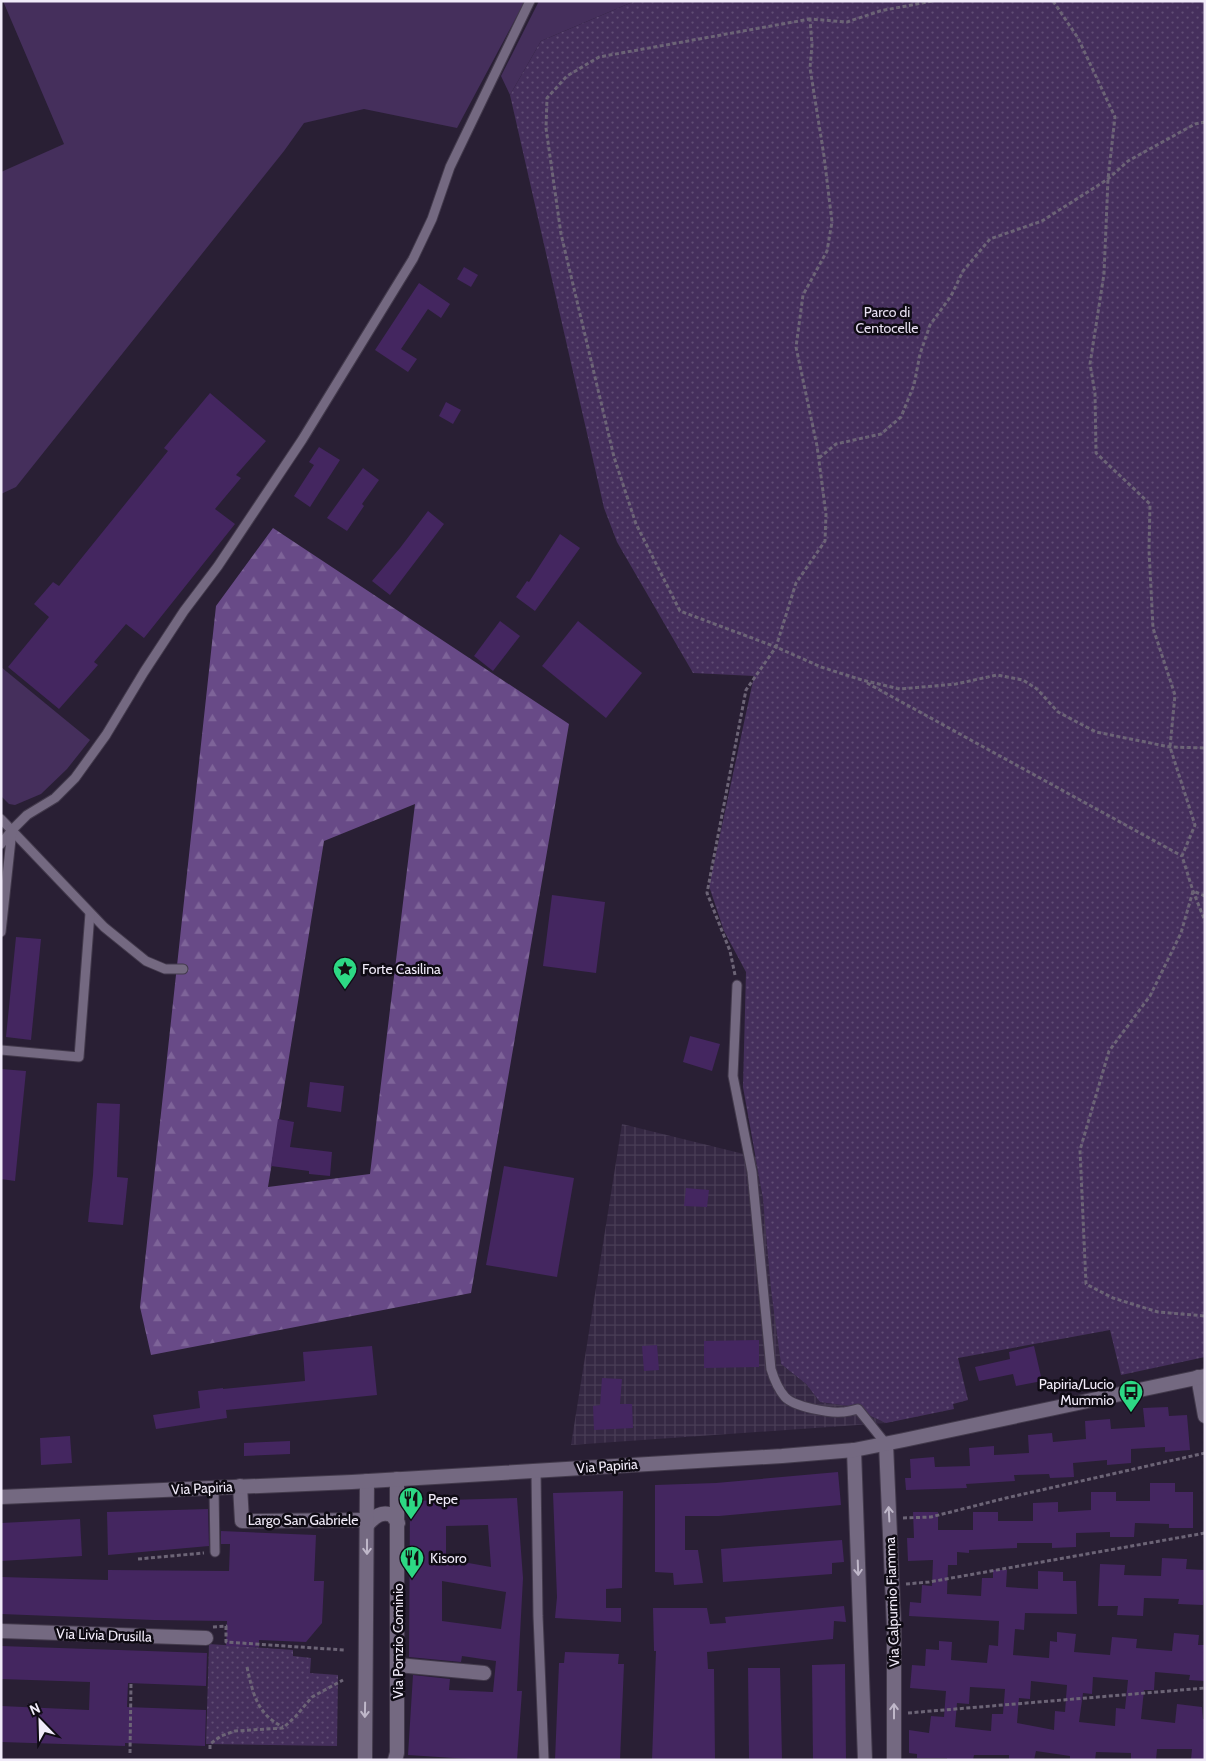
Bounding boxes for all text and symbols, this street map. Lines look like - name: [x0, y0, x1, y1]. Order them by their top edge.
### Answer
- park label: Parco di Centocelle: [856, 303, 918, 337]
- place icon: Forte Casilina: [332, 956, 358, 990]
- place label: Forte Casilina: [362, 960, 441, 978]
- place label: Papiria/Lucio Mummio: [1039, 1375, 1114, 1409]
- bus stop icon: Papiria/Lucio Mummio: [1118, 1379, 1144, 1413]
- street label: Via Papiria: [576, 1455, 639, 1477]
- street label: Via Papiria: [171, 1477, 233, 1499]
- restaurant icon: Pepe: [398, 1486, 424, 1520]
- place label: Pepe: [428, 1490, 458, 1508]
- one-way arrow: [885, 1506, 894, 1522]
- street label: Largo San Gabriele: [248, 1511, 358, 1529]
- street label: Via Calpurnio Fiamma: [881, 1536, 903, 1667]
- one-way arrow: [362, 1538, 372, 1555]
- restaurant icon: Kisoro: [399, 1545, 425, 1579]
- place label: Kisoro: [430, 1549, 467, 1567]
- one-way arrow: [853, 1560, 863, 1576]
- street label: Via Ponzio Cominio: [389, 1583, 407, 1699]
- street label: Via Livia Drusilla: [56, 1624, 152, 1646]
- north arrow: [15, 1696, 65, 1746]
- text: N: [27, 1699, 43, 1719]
- one-way arrow: [361, 1701, 370, 1717]
- one-way arrow: [889, 1703, 899, 1720]

